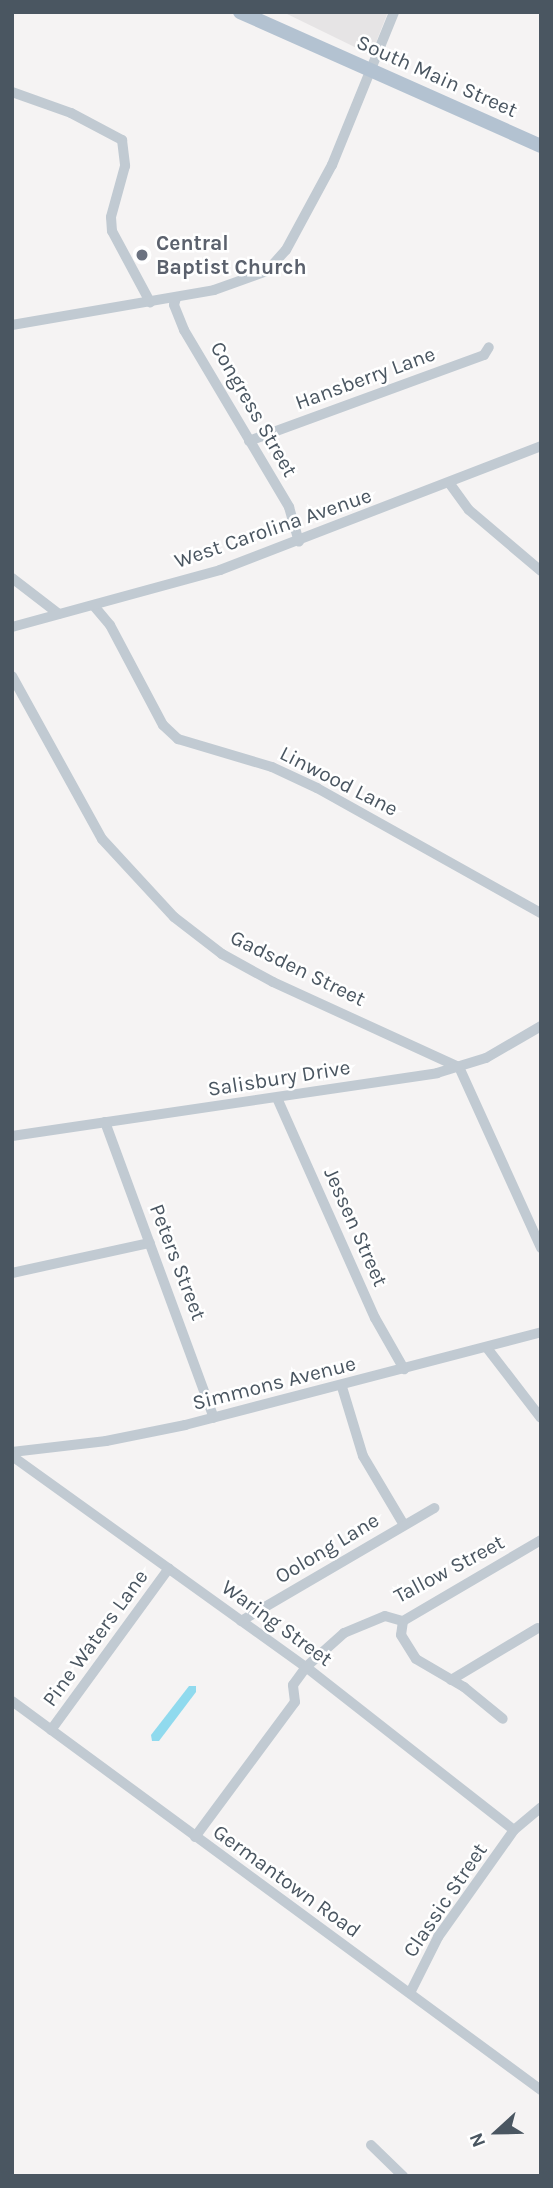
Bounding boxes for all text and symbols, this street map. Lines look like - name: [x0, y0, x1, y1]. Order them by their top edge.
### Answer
- street label: South Main Street: [353, 29, 521, 123]
- place label: Central Baptist Church: [156, 230, 307, 280]
- marker: Central Baptist Church: [134, 247, 150, 263]
- street label: Congress Street: [205, 337, 303, 481]
- street label: Hansberry Lane: [291, 341, 439, 415]
- street label: West Carolina Avenue: [171, 482, 375, 574]
- street label: Linwood Lane: [276, 740, 402, 822]
- street label: Gadsden Street: [226, 924, 370, 1012]
- street label: Salisbury Drive: [206, 1054, 352, 1102]
- street label: Jessen Street: [319, 1164, 393, 1290]
- street label: Peters Street: [144, 1200, 212, 1324]
- street label: Simmons Avenue: [190, 1351, 358, 1415]
- street label: Oolong Lane: [270, 1507, 384, 1589]
- street label: Tallow Street: [390, 1529, 508, 1609]
- street label: Pine Waters Lane: [37, 1565, 153, 1711]
- street label: Waring Street: [217, 1574, 337, 1672]
- street label: Germantown Road: [208, 1819, 366, 1943]
- street label: Classic Street: [398, 1838, 492, 1962]
- north arrow: [462, 2097, 532, 2167]
- text: N: [465, 2129, 490, 2150]

